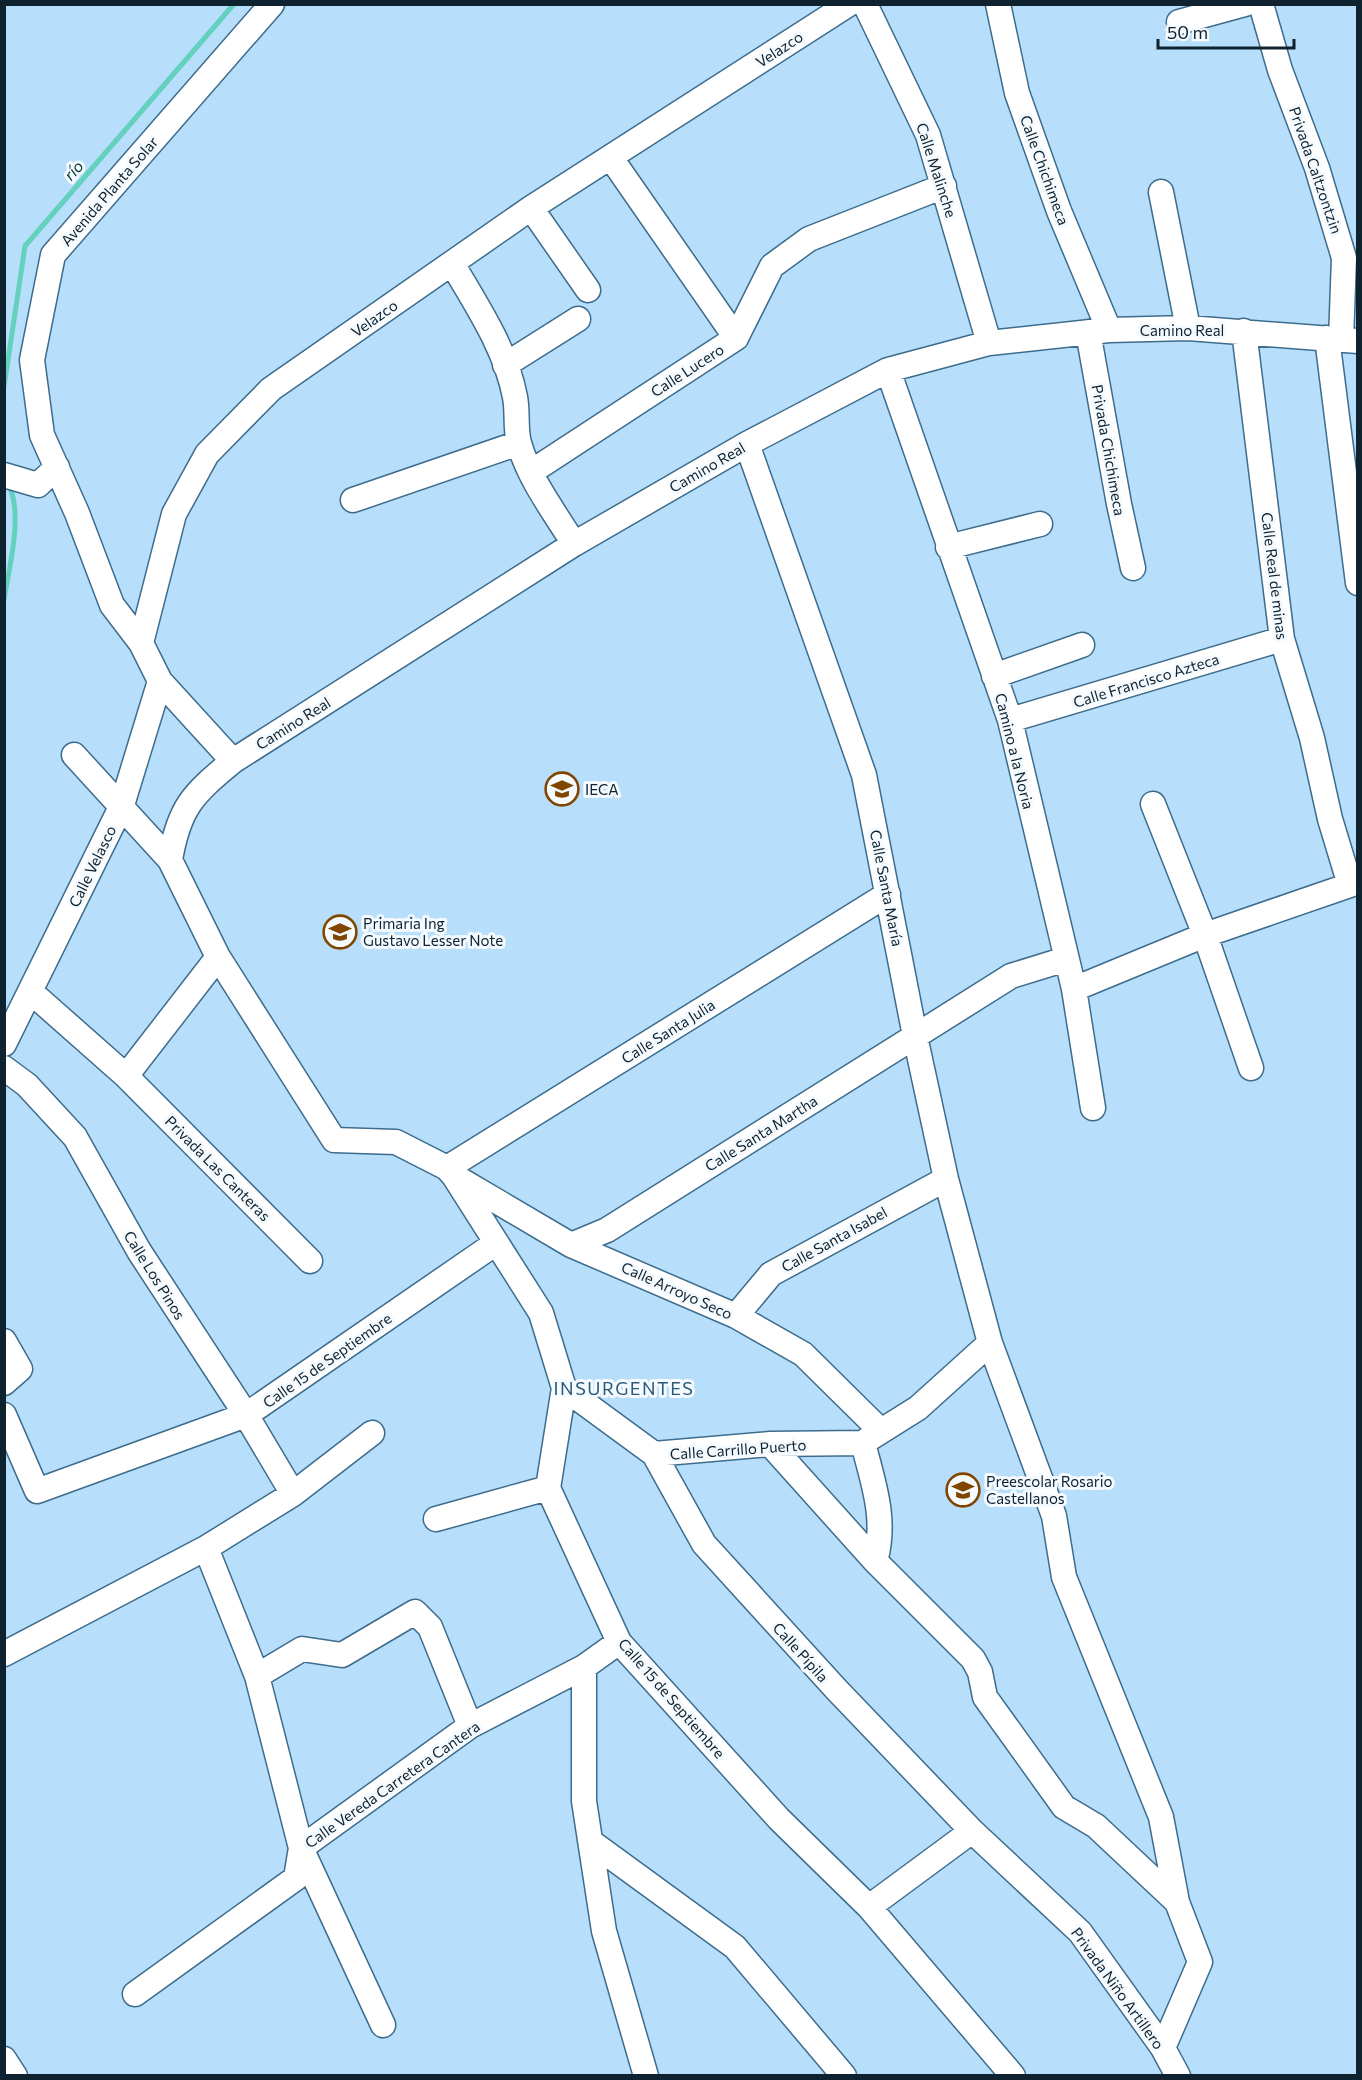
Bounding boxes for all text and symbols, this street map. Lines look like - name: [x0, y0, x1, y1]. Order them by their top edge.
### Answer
- scale bar: [1158, 12, 1294, 50]
- text: 50 m: [1167, 21, 1208, 43]
- street label: Velazco: [752, 27, 806, 71]
- street label: Privada Caltzontzin: [1286, 104, 1346, 236]
- street label: Calle Chichimeca: [1017, 113, 1073, 227]
- street label: Calle Malinche: [913, 120, 961, 220]
- street label: Avenida Planta Solar: [57, 133, 161, 249]
- water label: río: [59, 156, 87, 184]
- street label: Velazco: [347, 296, 401, 340]
- street label: Camino Real: [1140, 321, 1224, 339]
- street label: Calle Lucero: [647, 340, 727, 400]
- street label: Privada Chichimeca: [1089, 383, 1129, 517]
- street label: Camino Real: [666, 438, 748, 496]
- street label: Calle Real de minas: [1258, 511, 1292, 641]
- street label: Calle Francisco Azteca: [1071, 649, 1221, 711]
- street label: Camino a la Noria: [992, 691, 1038, 811]
- street label: Camino Real: [252, 693, 334, 753]
- school or university icon: IECA: [544, 771, 580, 807]
- place label: IECA: [585, 780, 619, 798]
- street label: Calle Velasco: [65, 822, 120, 910]
- street label: Calle Santa María: [867, 828, 907, 948]
- school or university icon: Primaria Ing Gustavo Lesser Note: [322, 914, 358, 950]
- place label: Primaria Ing Gustavo Lesser Note: [363, 914, 503, 949]
- street label: Calle Santa Julia: [618, 995, 718, 1067]
- street label: Calle Santa Martha: [701, 1091, 821, 1175]
- street label: Privada Las Canteras: [162, 1112, 274, 1224]
- street label: Calle Santa Isabel: [778, 1203, 890, 1275]
- street label: Calle Los Pinos: [121, 1227, 190, 1323]
- street label: Calle Arroyo Seco: [619, 1257, 735, 1323]
- street label: Calle 15 de Septiembre: [259, 1309, 395, 1411]
- district label: INSURGENTES: [554, 1377, 694, 1399]
- street label: Calle Carrillo Puerto: [669, 1435, 807, 1463]
- school or university icon: Preescolar Rosario Castellanos: [945, 1472, 981, 1508]
- place label: Preescolar Rosario Castellanos: [986, 1472, 1113, 1507]
- street label: Calle Pípila: [769, 1618, 833, 1686]
- street label: Calle 15 de Septiembre: [615, 1634, 729, 1762]
- street label: Calle Vereda Carretera Cantera: [301, 1717, 483, 1851]
- street label: Privada Niño Artillero: [1068, 1924, 1168, 2052]

